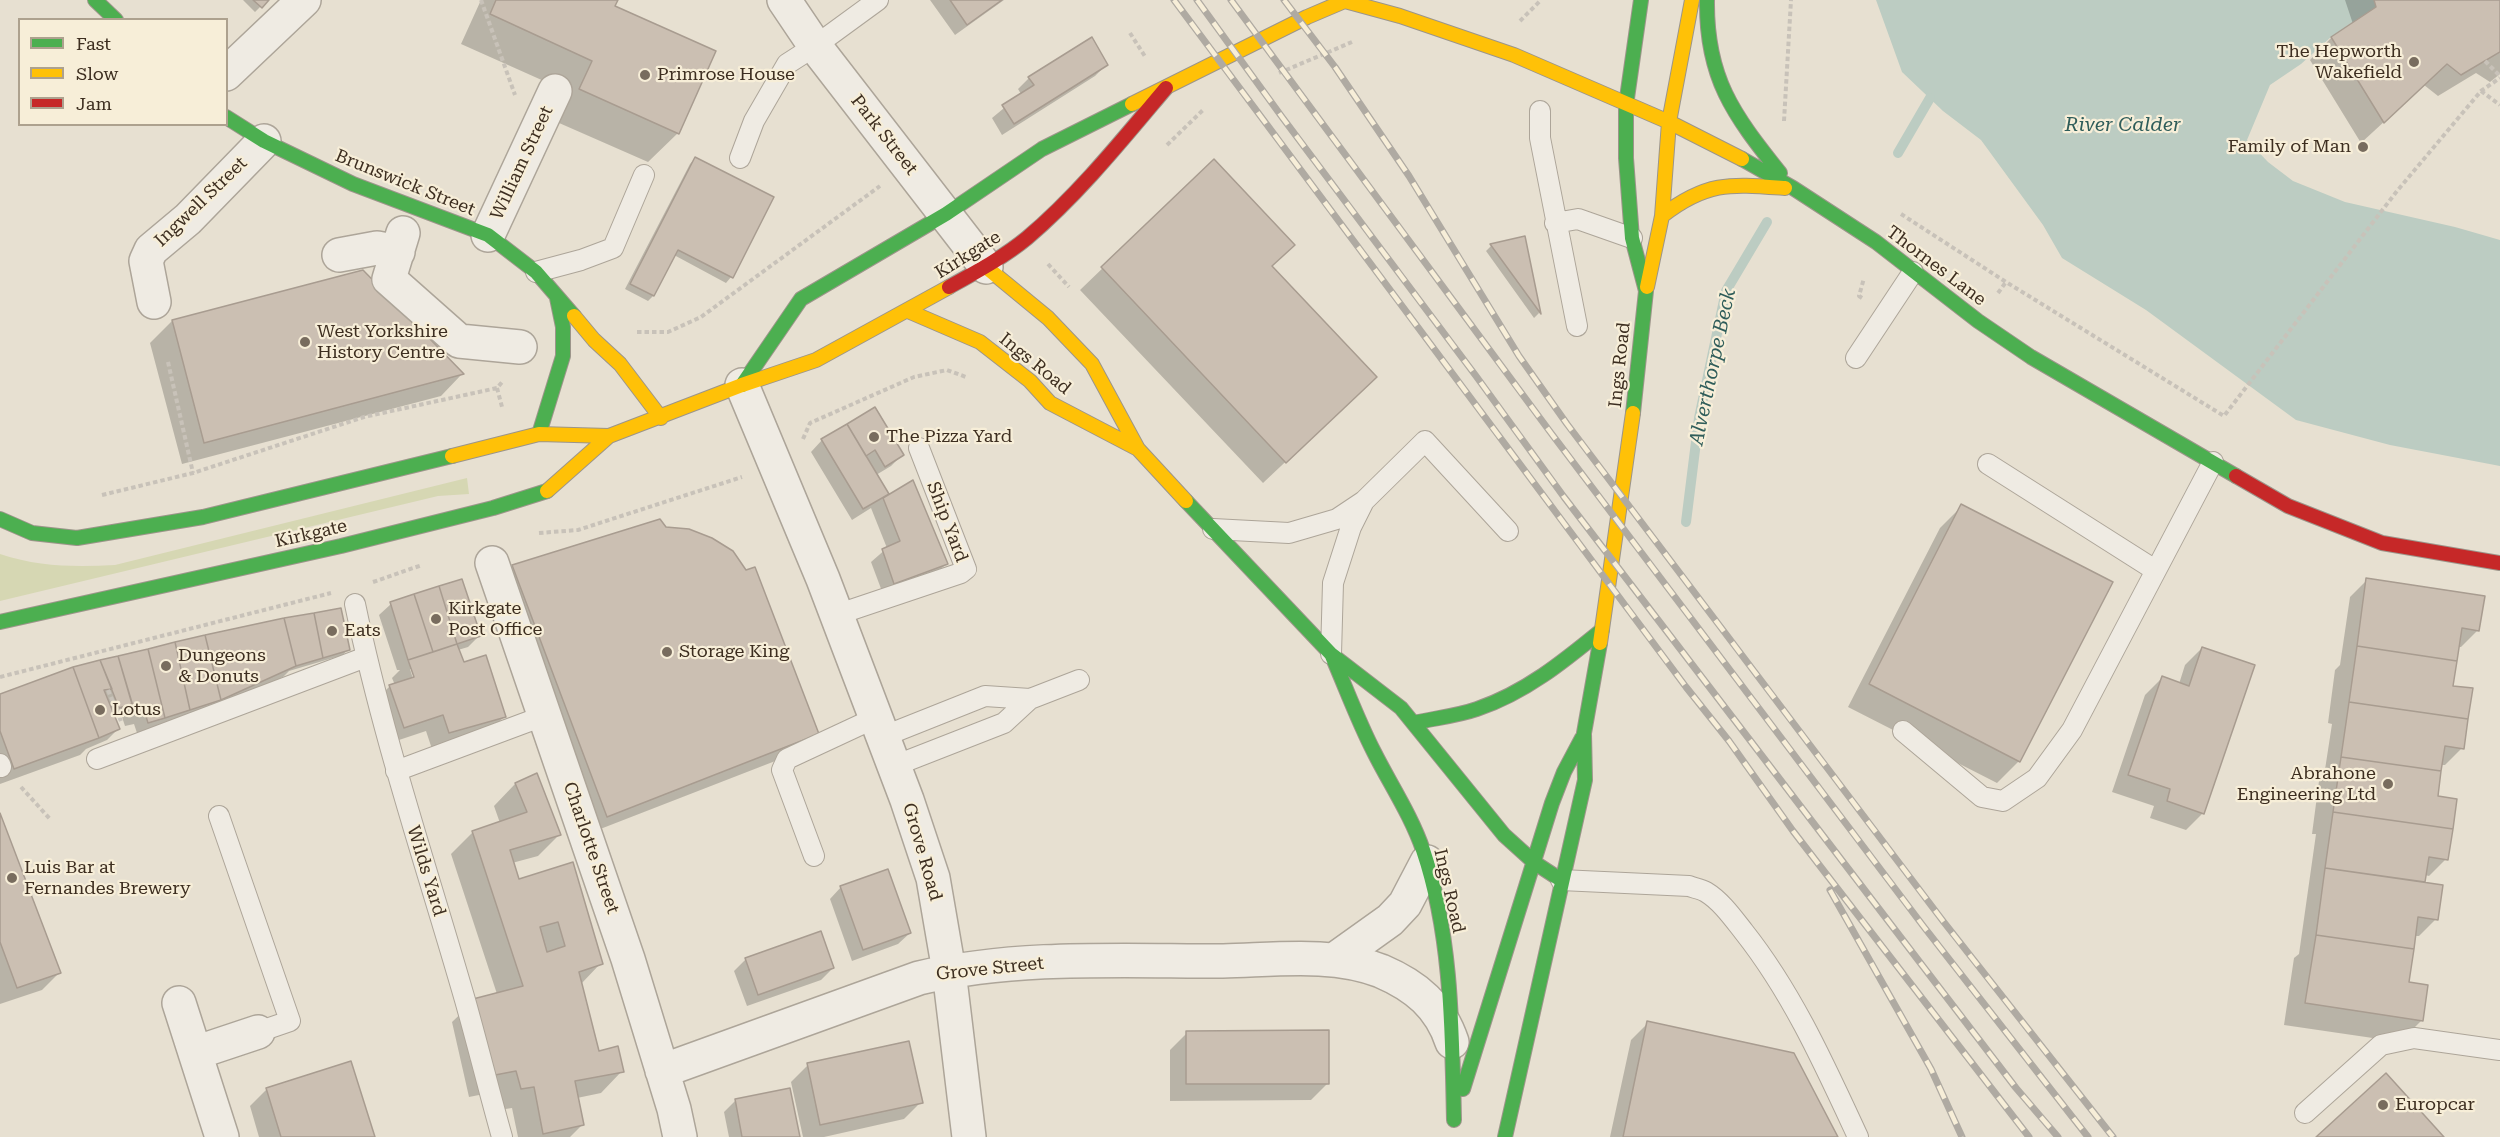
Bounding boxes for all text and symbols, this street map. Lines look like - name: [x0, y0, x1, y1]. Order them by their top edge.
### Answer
- legend: [18, 18, 228, 126]
- text: Fast: [76, 33, 111, 54]
- place label: The Hepworth Wakefield: [2276, 41, 2402, 84]
- marker: The Hepworth Wakefield: [2407, 55, 2421, 69]
- text: Slow: [76, 63, 118, 84]
- place label: Primrose House: [657, 64, 795, 86]
- marker: Primrose House: [638, 68, 652, 82]
- street label: Park Street: [846, 91, 922, 179]
- text: Jam: [76, 93, 112, 114]
- street label: William Street: [486, 103, 558, 223]
- water label: River Calder: [2065, 113, 2181, 137]
- place label: Family of Man: [2228, 136, 2351, 158]
- marker: Family of Man: [2356, 140, 2370, 154]
- street label: Brunswick Street: [332, 145, 478, 221]
- street label: Ingwell Street: [150, 152, 252, 252]
- street label: Thornes Lane: [1882, 221, 1990, 311]
- street label: Kirkgate: [931, 226, 1005, 284]
- water label: Alverthorpe Beck: [1685, 287, 1741, 447]
- place label: West Yorkshire History Centre: [317, 321, 448, 364]
- street label: Ings Road: [1605, 321, 1635, 409]
- street label: Ings Road: [995, 329, 1075, 399]
- marker: West Yorkshire History Centre: [298, 335, 312, 349]
- place label: The Pizza Yard: [886, 426, 1012, 448]
- marker: The Pizza Yard: [867, 430, 881, 444]
- street label: Ship Yard: [922, 479, 972, 565]
- street label: Kirkgate: [273, 515, 349, 553]
- place label: Kirkgate Post Office: [448, 598, 542, 640]
- marker: Kirkgate Post Office: [429, 612, 443, 626]
- place label: Eats: [344, 620, 380, 642]
- marker: Eats: [325, 624, 339, 638]
- place label: Storage King: [679, 641, 790, 663]
- place label: Dungeons & Donuts: [178, 645, 266, 688]
- marker: Storage King: [660, 645, 674, 659]
- marker: Dungeons & Donuts: [159, 659, 173, 673]
- place label: Lotus: [112, 699, 161, 721]
- marker: Lotus: [93, 703, 107, 717]
- place label: Abrahone Engineering Ltd: [2237, 763, 2376, 806]
- marker: Abrahone Engineering Ltd: [2381, 777, 2395, 791]
- street label: Charlotte Street: [558, 779, 624, 917]
- street label: Grove Road: [898, 801, 946, 903]
- street label: Wilds Yard: [402, 823, 450, 919]
- street label: Ings Road: [1429, 847, 1469, 935]
- place label: Luis Bar at Fernandes Brewery: [24, 857, 191, 900]
- marker: Luis Bar at Fernandes Brewery: [5, 871, 19, 885]
- street label: Grove Street: [935, 953, 1045, 985]
- place label: Europcar: [2395, 1094, 2475, 1116]
- marker: Europcar: [2376, 1098, 2390, 1112]

